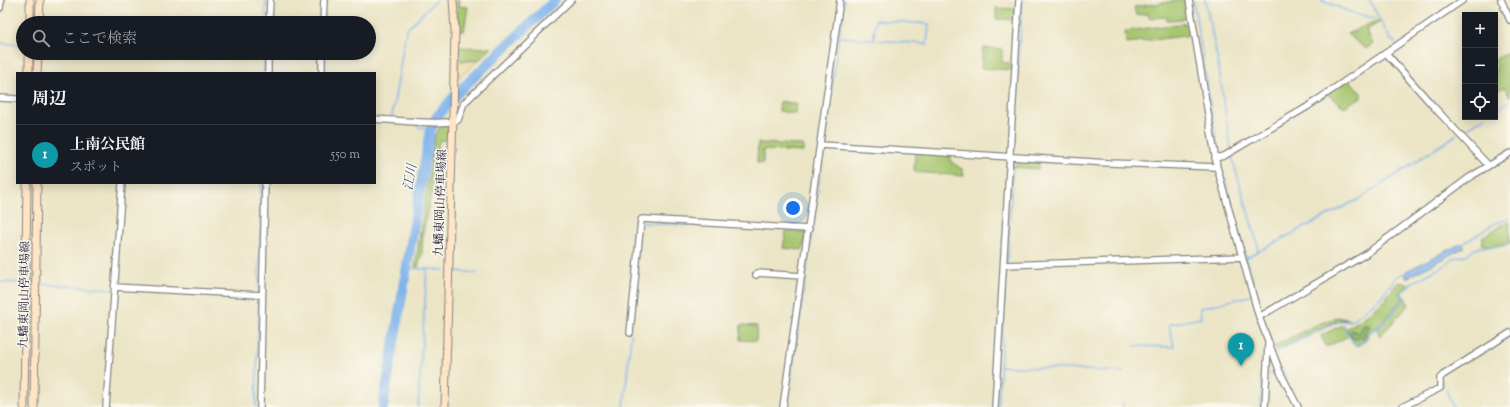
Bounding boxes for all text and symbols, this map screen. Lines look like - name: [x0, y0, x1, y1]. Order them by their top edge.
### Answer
- map controls: [1462, 12, 1498, 120]
- button: +: [1462, 12, 1498, 48]
- search box: [16, 16, 376, 60]
- icon: search: [30, 27, 52, 49]
- text: ここで検索: [62, 29, 137, 50]
- button: −: [1462, 48, 1498, 84]
- button: locate: [1462, 84, 1498, 120]
- text: 周辺: [32, 88, 66, 112]
- text: 上南公民館: [70, 135, 145, 156]
- text: 1: [43, 146, 47, 164]
- text: 550 m: [331, 146, 360, 164]
- street label: 九蟠東岡山停車場線: [430, 149, 452, 257]
- text: スポット: [70, 159, 122, 177]
- water label: 江川: [400, 161, 422, 192]
- your location: [783, 198, 803, 218]
- street label: 九蟠東岡山停車場線: [15, 241, 35, 349]
- pin: 1: [1228, 333, 1254, 366]

